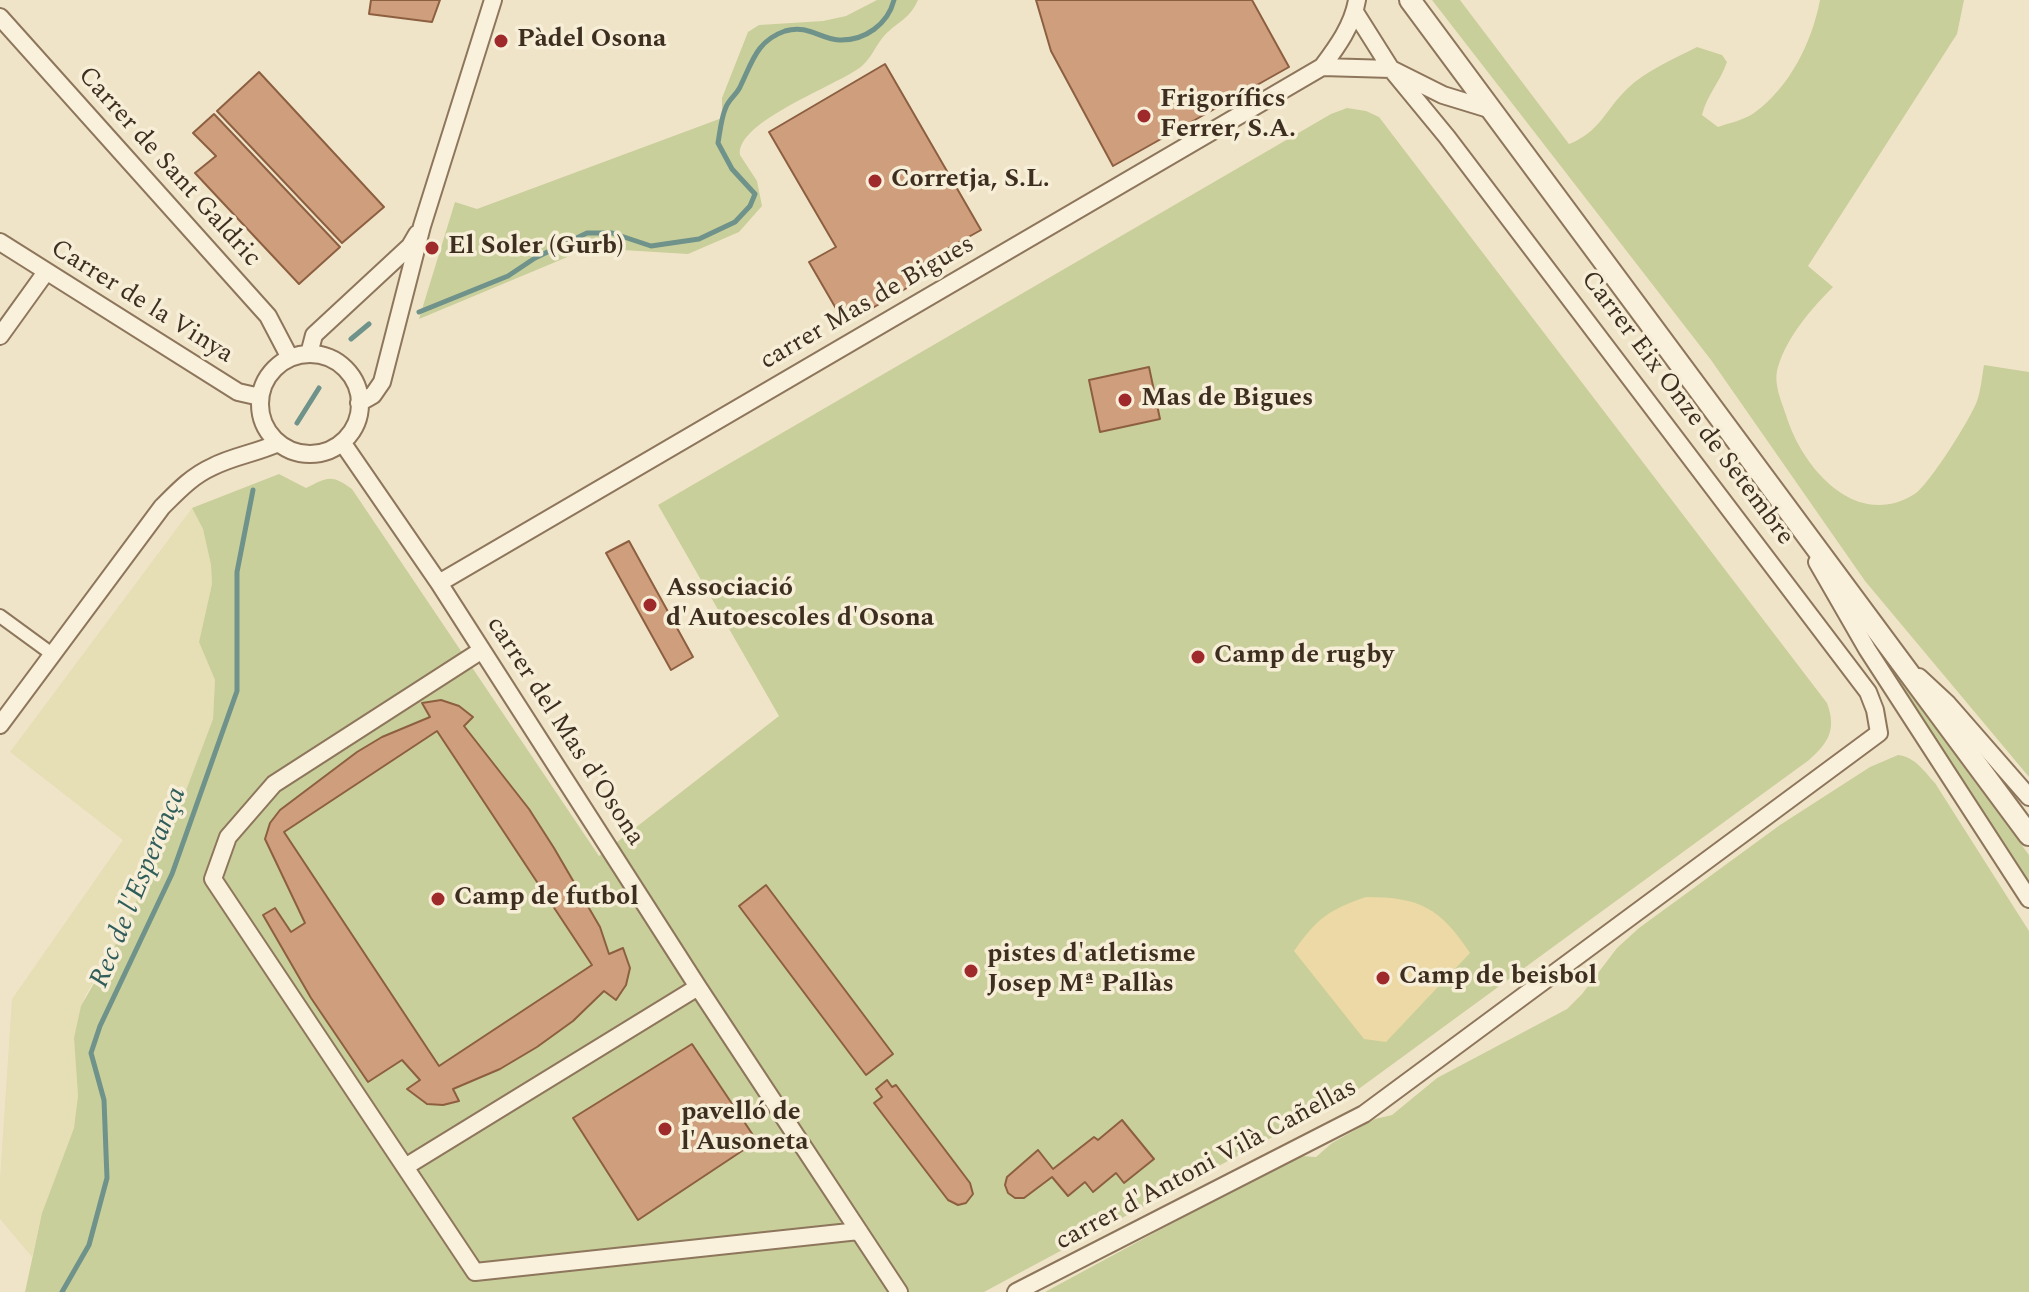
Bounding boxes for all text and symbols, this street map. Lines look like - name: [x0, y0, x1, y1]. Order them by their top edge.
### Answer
- place label: Pàdel Osona: [517, 25, 666, 57]
- marker: Pàdel Osona: [492, 32, 510, 50]
- street label: Carrer de Sant Galdric: [70, 61, 266, 275]
- place label: Frigorífics Ferrer, S.A.: [1160, 85, 1296, 146]
- marker: Frigorífics Ferrer, S.A.: [1135, 107, 1153, 125]
- place label: Corretja, S.L.: [891, 165, 1050, 197]
- marker: Corretja, S.L.: [866, 172, 884, 190]
- street label: carrer Mas de Bigues: [755, 230, 981, 378]
- place label: El Soler (Gurb): [448, 232, 623, 264]
- street label: Carrer de la Vinya: [44, 234, 238, 372]
- marker: El Soler (Gurb): [423, 239, 441, 257]
- street label: Carrer Eix Onze de Setembre: [1573, 266, 1799, 552]
- place label: Mas de Bigues: [1141, 384, 1313, 416]
- marker: Mas de Bigues: [1116, 391, 1134, 409]
- place label: Associació d'Autoescoles d'Osona: [666, 574, 934, 636]
- marker: Associació d'Autoescoles d'Osona: [641, 596, 659, 614]
- street label: carrer del Mas d'Osona: [478, 612, 650, 852]
- place label: Camp de rugby: [1214, 641, 1394, 673]
- marker: Camp de rugby: [1189, 648, 1207, 666]
- water label: Rec de l'Esperança: [84, 783, 196, 993]
- place label: Camp de futbol: [454, 883, 639, 915]
- marker: Camp de futbol: [429, 890, 447, 908]
- place label: pistes d'atletisme Josep Mª Pallàs: [987, 940, 1196, 1002]
- marker: pistes d'atletisme Josep Mª Pallàs: [962, 962, 980, 980]
- place label: Camp de beisbol: [1399, 962, 1597, 994]
- marker: Camp de beisbol: [1374, 969, 1392, 987]
- street label: carrer d'Antoni Vilà Cañellas: [1051, 1073, 1363, 1259]
- place label: pavelló de l'Ausoneta: [681, 1098, 809, 1160]
- marker: pavelló de l'Ausoneta: [656, 1120, 674, 1138]

